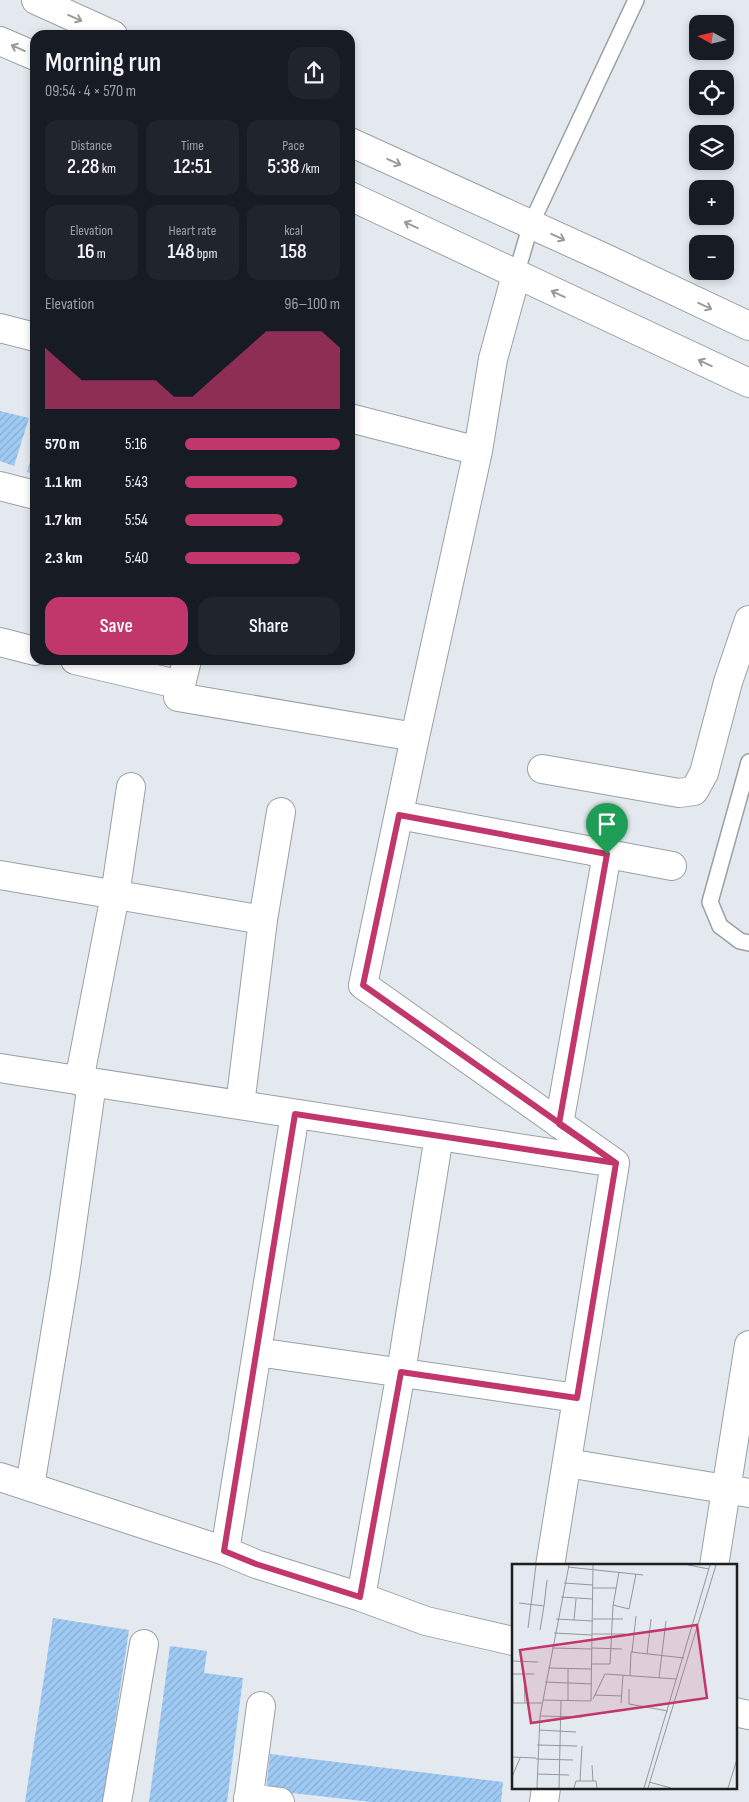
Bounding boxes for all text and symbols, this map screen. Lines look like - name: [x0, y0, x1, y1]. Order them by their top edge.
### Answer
- one-way arrow: [67, 13, 82, 23]
- north arrow: [689, 15, 734, 60]
- map controls: [689, 15, 734, 280]
- one-way arrow: [10, 43, 25, 52]
- text: Morning run: [45, 46, 161, 79]
- button: share: [288, 47, 340, 99]
- button: locate: [689, 70, 734, 115]
- text: 09:54 · 4 × 570 m: [45, 82, 136, 101]
- button: layers: [689, 125, 734, 170]
- text: Distance: [71, 137, 112, 154]
- text: Time: [181, 137, 204, 154]
- text: Pace: [282, 137, 305, 154]
- text: 2.28: [67, 154, 99, 179]
- text: 12:51: [173, 154, 212, 179]
- text: 5:38: [267, 154, 299, 179]
- one-way arrow: [386, 158, 401, 168]
- text: km: [99, 160, 116, 177]
- text: /km: [299, 160, 320, 177]
- button: +: [689, 180, 734, 225]
- one-way arrow: [403, 220, 418, 230]
- text: Elevation: [70, 222, 113, 239]
- text: Heart rate: [169, 222, 216, 239]
- text: kcal: [284, 222, 303, 239]
- one-way arrow: [550, 232, 565, 242]
- button: −: [689, 235, 734, 280]
- text: 16: [77, 239, 95, 264]
- text: 148: [168, 239, 195, 264]
- text: 158: [280, 239, 307, 264]
- text: m: [95, 245, 106, 262]
- text: bpm: [195, 245, 217, 262]
- one-way arrow: [551, 289, 566, 298]
- text: Elevation: [45, 295, 94, 314]
- text: 96–100 m: [284, 295, 340, 314]
- one-way arrow: [698, 301, 713, 311]
- one-way arrow: [698, 357, 713, 367]
- text: 570 m: [45, 435, 80, 454]
- text: 5:16: [125, 435, 147, 454]
- text: 1.1 km: [45, 473, 82, 492]
- text: 5:43: [125, 473, 148, 492]
- text: 1.7 km: [45, 511, 82, 530]
- text: 5:54: [125, 511, 148, 530]
- text: 2.3 km: [45, 549, 83, 568]
- text: 5:40: [125, 549, 148, 568]
- button: Save: [45, 597, 188, 655]
- button: Share: [198, 597, 340, 655]
- pin: [586, 803, 628, 854]
- icon: arrive: [593, 810, 621, 838]
- inset map: [512, 1564, 736, 1790]

